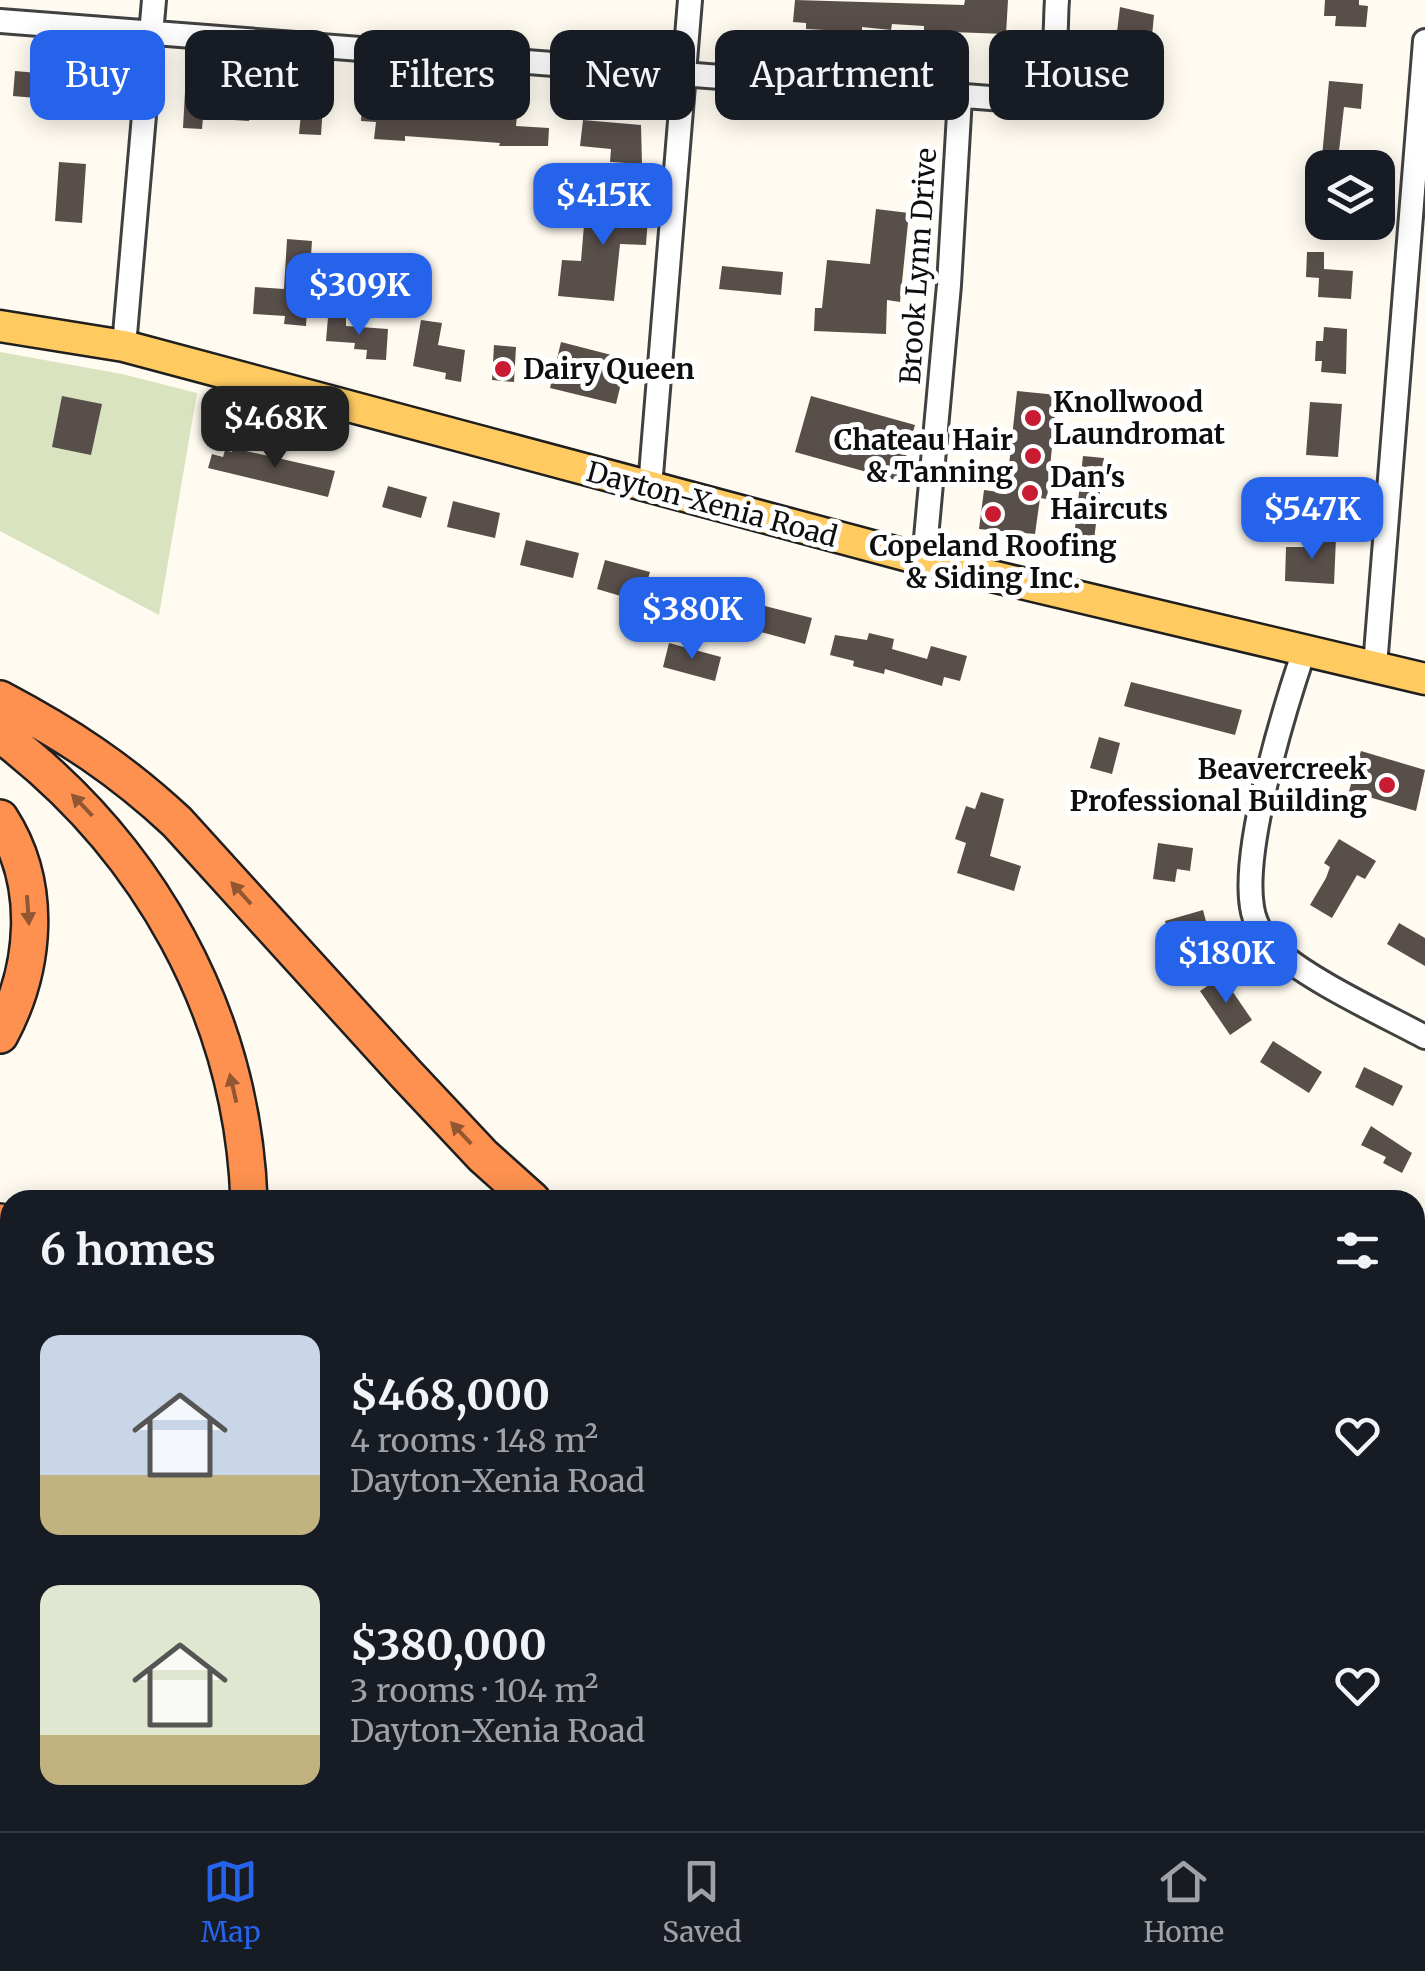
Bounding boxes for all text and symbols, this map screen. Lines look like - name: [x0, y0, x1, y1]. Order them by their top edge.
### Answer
- chip: Buy: [30, 30, 165, 120]
- chip: Rent: [185, 30, 334, 120]
- chip: Filters: [354, 30, 530, 120]
- chip: New: [550, 30, 695, 120]
- chip: Apartment: [715, 30, 969, 120]
- chip: House: [989, 30, 1164, 120]
- street label: Brook Lynn Drive: [892, 147, 944, 385]
- map controls: [1305, 150, 1395, 240]
- button: layers: [1305, 150, 1395, 240]
- pin: $415K: [533, 163, 673, 248]
- text: $415K: [555, 175, 651, 215]
- pin: $309K: [289, 253, 429, 338]
- text: $309K: [308, 265, 410, 305]
- place label: Dairy Queen: [523, 351, 695, 387]
- marker: Dairy Queen: [492, 358, 514, 380]
- place label: Knollwood Laundromat: [1053, 384, 1225, 452]
- pin: $468K: [205, 386, 345, 471]
- text: $468K: [223, 398, 327, 438]
- marker: Knollwood Laundromat: [1022, 407, 1044, 429]
- place label: Chateau Hair & Tanning: [834, 422, 1013, 490]
- marker: Chateau Hair & Tanning: [1022, 445, 1044, 467]
- street label: Dayton-Xenia Road: [583, 453, 841, 555]
- place label: Dan's Haircuts: [1050, 459, 1168, 527]
- pin: $547K: [1242, 477, 1382, 562]
- marker: Dan's Haircuts: [1019, 482, 1041, 504]
- text: $547K: [1263, 489, 1361, 529]
- marker: Copeland Roofing & Siding Inc.: [982, 503, 1004, 525]
- place label: Copeland Roofing & Siding Inc.: [869, 528, 1117, 596]
- pin: $380K: [622, 577, 762, 662]
- text: $380K: [641, 589, 743, 629]
- place label: Beavercreek Professional Building: [1069, 751, 1368, 819]
- marker: Beavercreek Professional Building: [1376, 774, 1398, 796]
- one-way arrow: [71, 793, 94, 817]
- one-way arrow: [231, 881, 253, 906]
- one-way arrow: [21, 894, 37, 926]
- pin: $180K: [1156, 921, 1296, 1006]
- text: $180K: [1177, 933, 1275, 973]
- one-way arrow: [225, 1072, 240, 1103]
- one-way arrow: [450, 1121, 473, 1145]
- icon: filters: [1330, 1223, 1385, 1278]
- text: 6 homes: [40, 1224, 216, 1276]
- text: $468,000: [350, 1369, 550, 1421]
- icon: home: [120, 1375, 240, 1495]
- icon: heart: [1330, 1408, 1385, 1463]
- text: 4 rooms · 148 m²: [350, 1421, 598, 1461]
- text: Dayton-Xenia Road: [350, 1461, 645, 1501]
- text: $380,000: [350, 1619, 547, 1671]
- icon: home: [120, 1625, 240, 1745]
- icon: heart: [1330, 1658, 1385, 1713]
- text: 3 rooms · 104 m²: [350, 1671, 598, 1711]
- text: Dayton-Xenia Road: [350, 1711, 645, 1751]
- tab: Map: [201, 1854, 261, 1950]
- tab: Saved: [662, 1854, 742, 1950]
- tab: Home: [1143, 1854, 1224, 1950]

